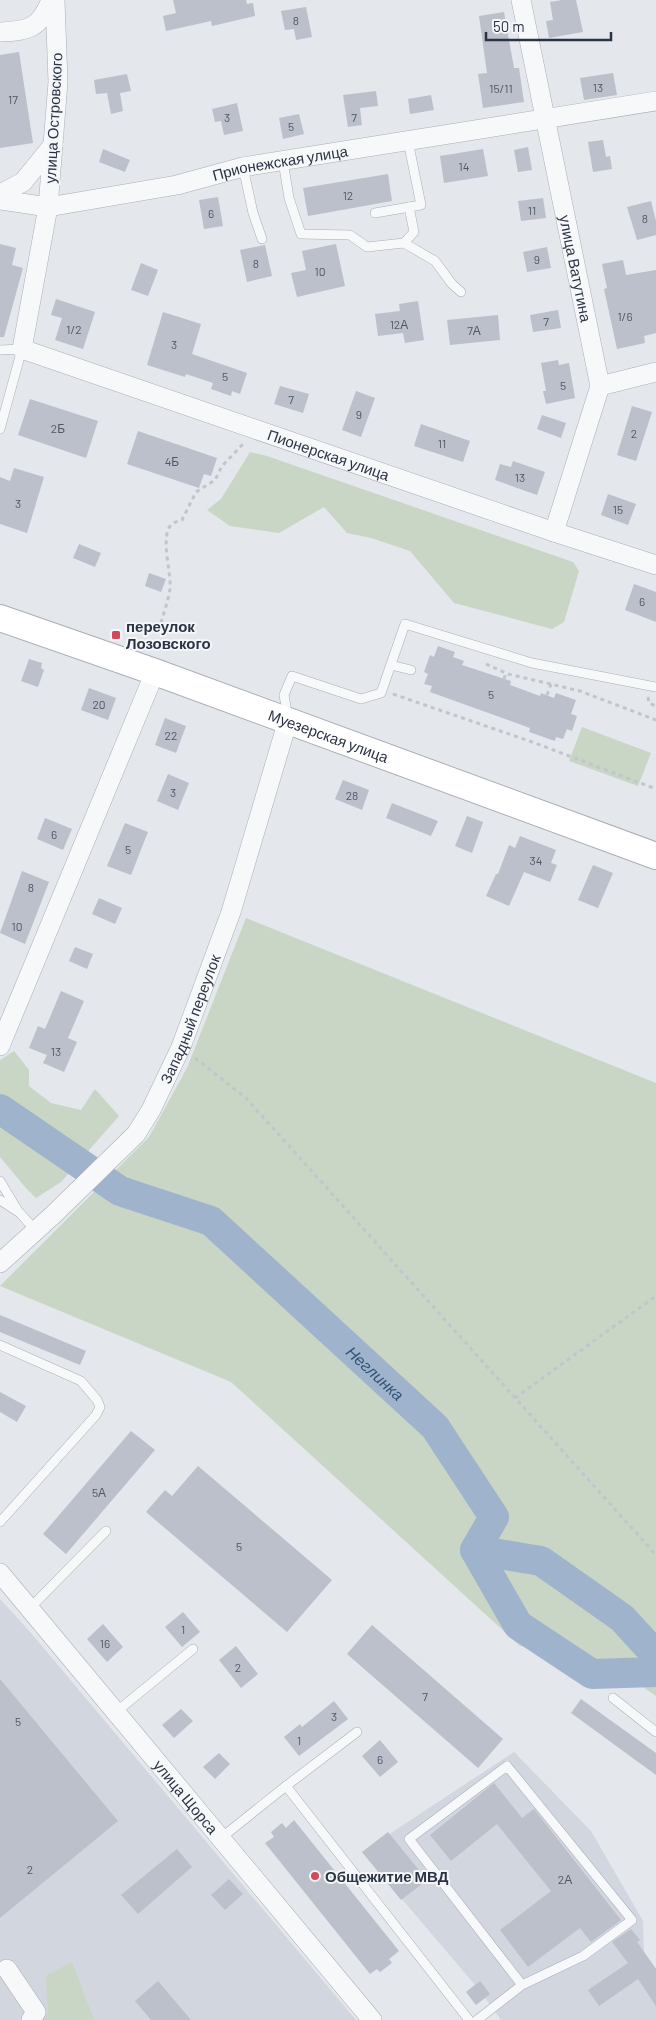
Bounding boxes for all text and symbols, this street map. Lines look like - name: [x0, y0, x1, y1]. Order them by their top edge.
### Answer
- scale bar: [486, 10, 611, 42]
- house number: 8: [293, 13, 299, 27]
- text: 50 m: [493, 17, 525, 35]
- street label: улица Островского: [41, 52, 65, 184]
- house number: 13: [593, 80, 603, 94]
- house number: 15/11: [489, 81, 513, 95]
- house number: 17: [8, 92, 18, 106]
- house number: 3: [224, 110, 230, 124]
- house number: 7: [351, 110, 357, 124]
- house number: 5: [288, 119, 294, 133]
- street label: Прионежская улица: [210, 141, 350, 184]
- house number: 14: [459, 159, 469, 173]
- house number: 12: [343, 188, 353, 202]
- house number: 11: [528, 203, 536, 217]
- house number: 6: [208, 206, 214, 220]
- house number: 8: [642, 211, 648, 225]
- street label: улица Ватутина: [556, 213, 596, 324]
- house number: 9: [534, 252, 540, 266]
- house number: 8: [253, 256, 259, 270]
- house number: 10: [315, 264, 325, 278]
- house number: 1/6: [617, 309, 633, 323]
- house number: 7: [543, 314, 549, 328]
- house number: 12А: [390, 317, 408, 331]
- house number: 1/2: [66, 322, 82, 336]
- house number: 7А: [467, 323, 481, 337]
- house number: 3: [171, 337, 177, 351]
- house number: 5: [222, 369, 228, 383]
- house number: 5: [560, 378, 566, 392]
- house number: 7: [288, 392, 294, 406]
- house number: 9: [356, 407, 362, 421]
- house number: 2Б: [51, 421, 65, 435]
- street label: Пионерская улица: [265, 425, 392, 484]
- house number: 2: [631, 426, 637, 440]
- house number: 11: [438, 436, 446, 450]
- house number: 4Б: [165, 454, 179, 468]
- house number: 13: [515, 470, 525, 484]
- house number: 3: [15, 496, 21, 510]
- house number: 15: [613, 502, 623, 516]
- house number: 6: [639, 594, 645, 608]
- place label: переулок Лозовского: [126, 617, 211, 652]
- marker: переулок Лозовского: [110, 629, 122, 641]
- house number: 5: [488, 687, 494, 701]
- house number: 20: [92, 697, 106, 711]
- street label: Муезерская улица: [266, 705, 392, 766]
- house number: 22: [165, 728, 177, 742]
- house number: 3: [170, 785, 176, 799]
- house number: 28: [346, 788, 358, 802]
- house number: 6: [51, 827, 57, 841]
- house number: 5: [125, 842, 131, 856]
- house number: 34: [530, 853, 542, 867]
- house number: 8: [28, 880, 34, 894]
- house number: 10: [12, 919, 22, 933]
- street label: Западный переулок: [156, 952, 224, 1086]
- house number: 13: [51, 1044, 61, 1058]
- water label: Неглинка: [343, 1341, 409, 1404]
- house number: 5А: [92, 1485, 106, 1499]
- house number: 5: [236, 1539, 242, 1553]
- house number: 1: [181, 1622, 185, 1636]
- house number: 16: [100, 1636, 110, 1650]
- house number: 2: [235, 1660, 241, 1674]
- house number: 7: [422, 1689, 428, 1703]
- house number: 3: [331, 1709, 337, 1723]
- house number: 5: [15, 1714, 21, 1728]
- house number: 1: [297, 1733, 301, 1747]
- house number: 6: [377, 1752, 383, 1766]
- street label: улица Щорса: [150, 1756, 223, 1838]
- house number: 2: [27, 1862, 33, 1876]
- place label: Общежитие МВД: [325, 1867, 449, 1885]
- marker: Общежитие МВД: [309, 1870, 321, 1882]
- house number: 2А: [558, 1872, 572, 1886]

